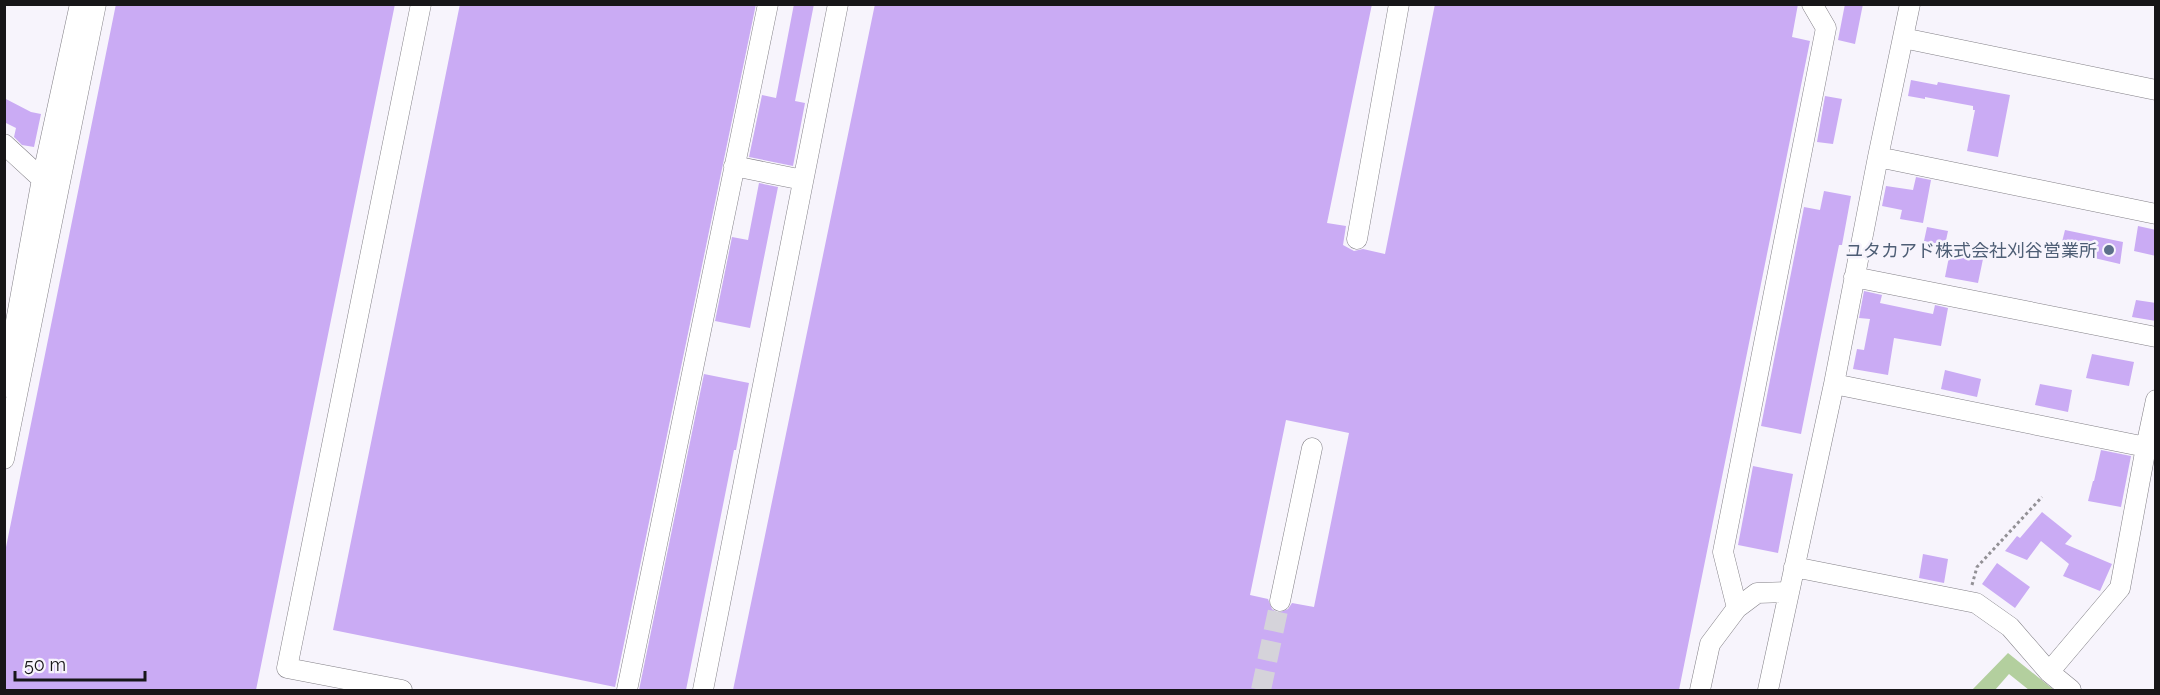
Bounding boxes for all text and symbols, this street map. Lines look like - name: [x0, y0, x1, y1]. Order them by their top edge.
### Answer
- place label: ユタカアド株式会社刈谷営業所: [1845, 240, 2097, 261]
- marker: ユタカアド株式会社刈谷営業所: [2102, 243, 2116, 257]
- scale bar: [15, 644, 146, 682]
- text: 50 m: [24, 654, 66, 675]

